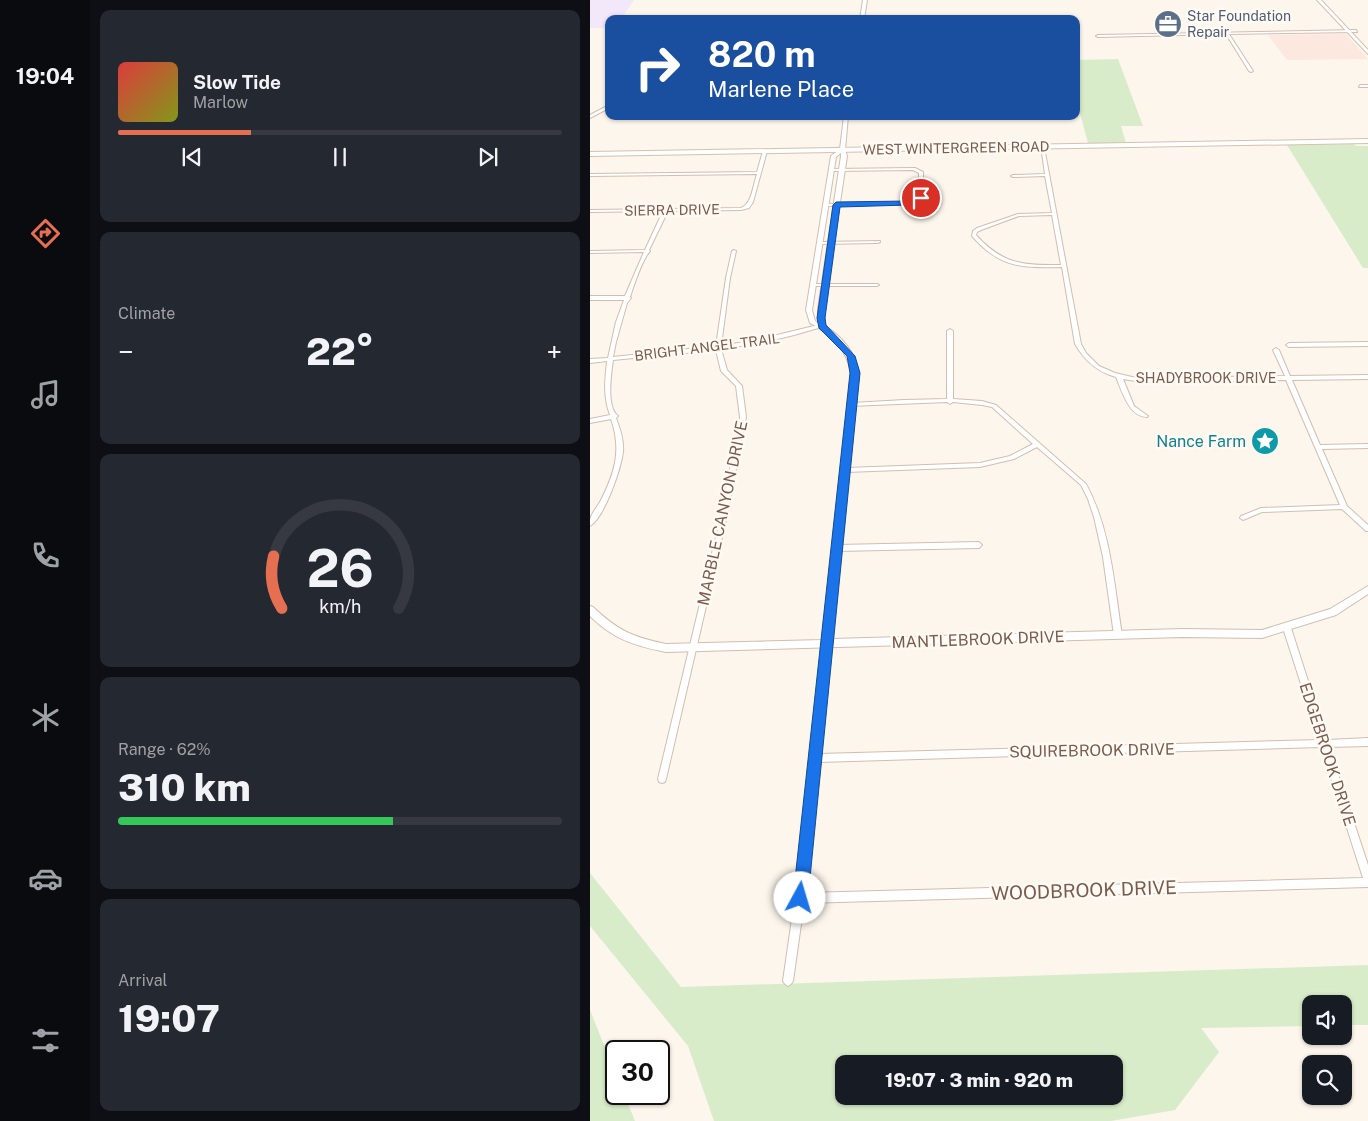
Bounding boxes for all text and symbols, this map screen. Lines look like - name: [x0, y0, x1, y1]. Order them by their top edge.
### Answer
- place label: Star Foundation Repair: [1187, 8, 1291, 40]
- office icon: Star Foundation Repair: [1153, 9, 1183, 39]
- text: 820 m: [708, 34, 816, 75]
- icon: right: [625, 35, 690, 100]
- text: 19:04: [16, 63, 74, 89]
- text: Slow Tide: [193, 71, 281, 93]
- text: Marlene Place: [708, 76, 854, 102]
- text: Marlow: [193, 93, 248, 112]
- street label: WEST WINTERGREEN ROAD: [862, 138, 1050, 158]
- icon: previous: [178, 143, 206, 171]
- icon: pause: [326, 143, 354, 171]
- icon: next: [474, 143, 502, 171]
- pin: [900, 177, 942, 219]
- icon: arrive: [907, 184, 935, 212]
- street label: SIERRA DRIVE: [624, 201, 720, 219]
- icon: directions: [28, 216, 63, 251]
- text: Climate: [118, 304, 175, 323]
- text: 22°: [306, 329, 374, 374]
- street label: BRIGHT ANGEL TRAIL: [633, 330, 781, 364]
- text: −: [118, 335, 134, 368]
- text: +: [546, 335, 562, 368]
- street label: SHADYBROOK DRIVE: [1135, 370, 1277, 386]
- icon: music: [28, 377, 63, 412]
- street label: MARBLE CANYON DRIVE: [694, 419, 751, 607]
- place icon: Nance Farm: [1250, 426, 1280, 456]
- place label: Nance Farm: [1156, 432, 1246, 451]
- icon: phone: [28, 538, 63, 573]
- text: 26: [306, 538, 374, 599]
- text: km/h: [319, 596, 361, 617]
- street label: MANTLEBROOK DRIVE: [891, 627, 1065, 652]
- street label: EDGEBROOK DRIVE: [1295, 680, 1360, 828]
- icon: climate: [28, 700, 63, 735]
- text: Range · 62%: [118, 740, 211, 759]
- street label: SQUIREBROOK DRIVE: [1009, 740, 1175, 761]
- text: 310 km: [118, 765, 251, 810]
- icon: car: [28, 861, 63, 896]
- position arrow: [773, 871, 825, 923]
- street label: WOODBROOK DRIVE: [991, 876, 1177, 904]
- text: Arrival: [118, 971, 167, 990]
- map controls: [1302, 995, 1352, 1105]
- button: sound: [1302, 995, 1352, 1045]
- text: 19:07: [118, 996, 220, 1041]
- icon: filters: [28, 1023, 63, 1058]
- speed limit sign: 30: [605, 1040, 670, 1105]
- button: search: [1302, 1055, 1352, 1105]
- text: 19:07 · 3 min · 920 m: [885, 1069, 1073, 1091]

